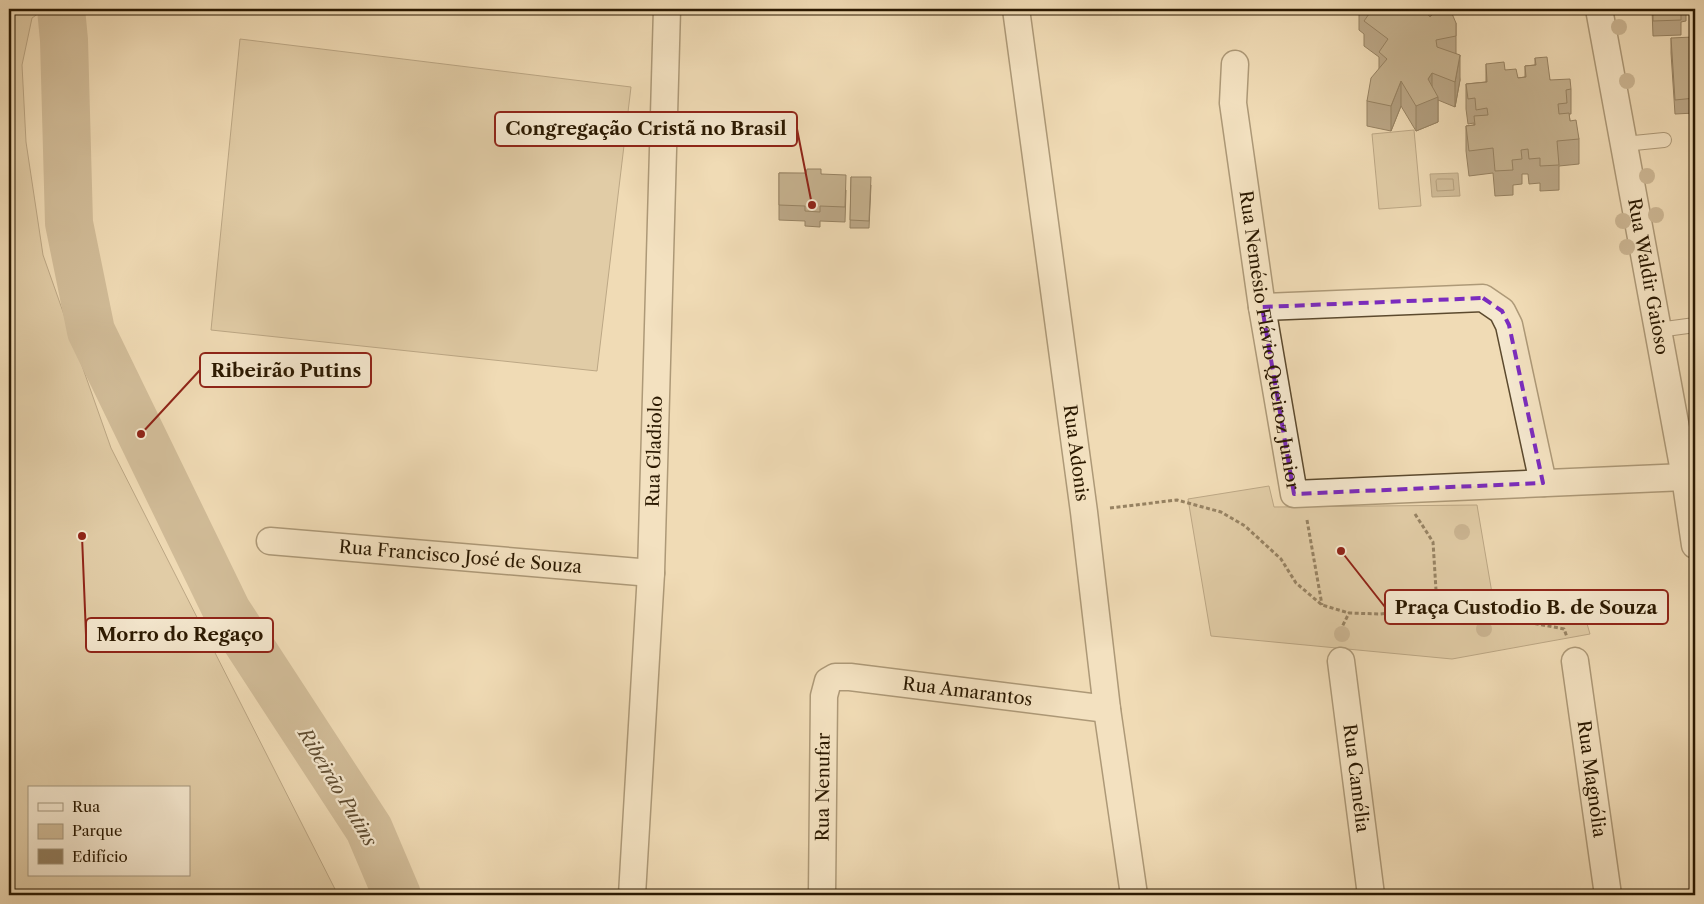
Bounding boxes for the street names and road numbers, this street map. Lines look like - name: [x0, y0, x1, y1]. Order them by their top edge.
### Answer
- street label: Rua Nemésio Flávio Queiroz Junior: [1235, 189, 1304, 492]
- street label: Rua Waldir Gaioso: [1623, 197, 1673, 356]
- street label: Rua Gladiolo: [642, 396, 667, 508]
- street label: Rua Adonis: [1059, 403, 1093, 503]
- street label: Rua Francisco José de Souza: [338, 536, 583, 578]
- street label: Rua Amarantos: [901, 673, 1034, 711]
- street label: Rua Magnólia: [1572, 719, 1611, 839]
- street label: Rua Camélia: [1338, 723, 1374, 834]
- street label: Rua Nenufar: [812, 732, 835, 842]

